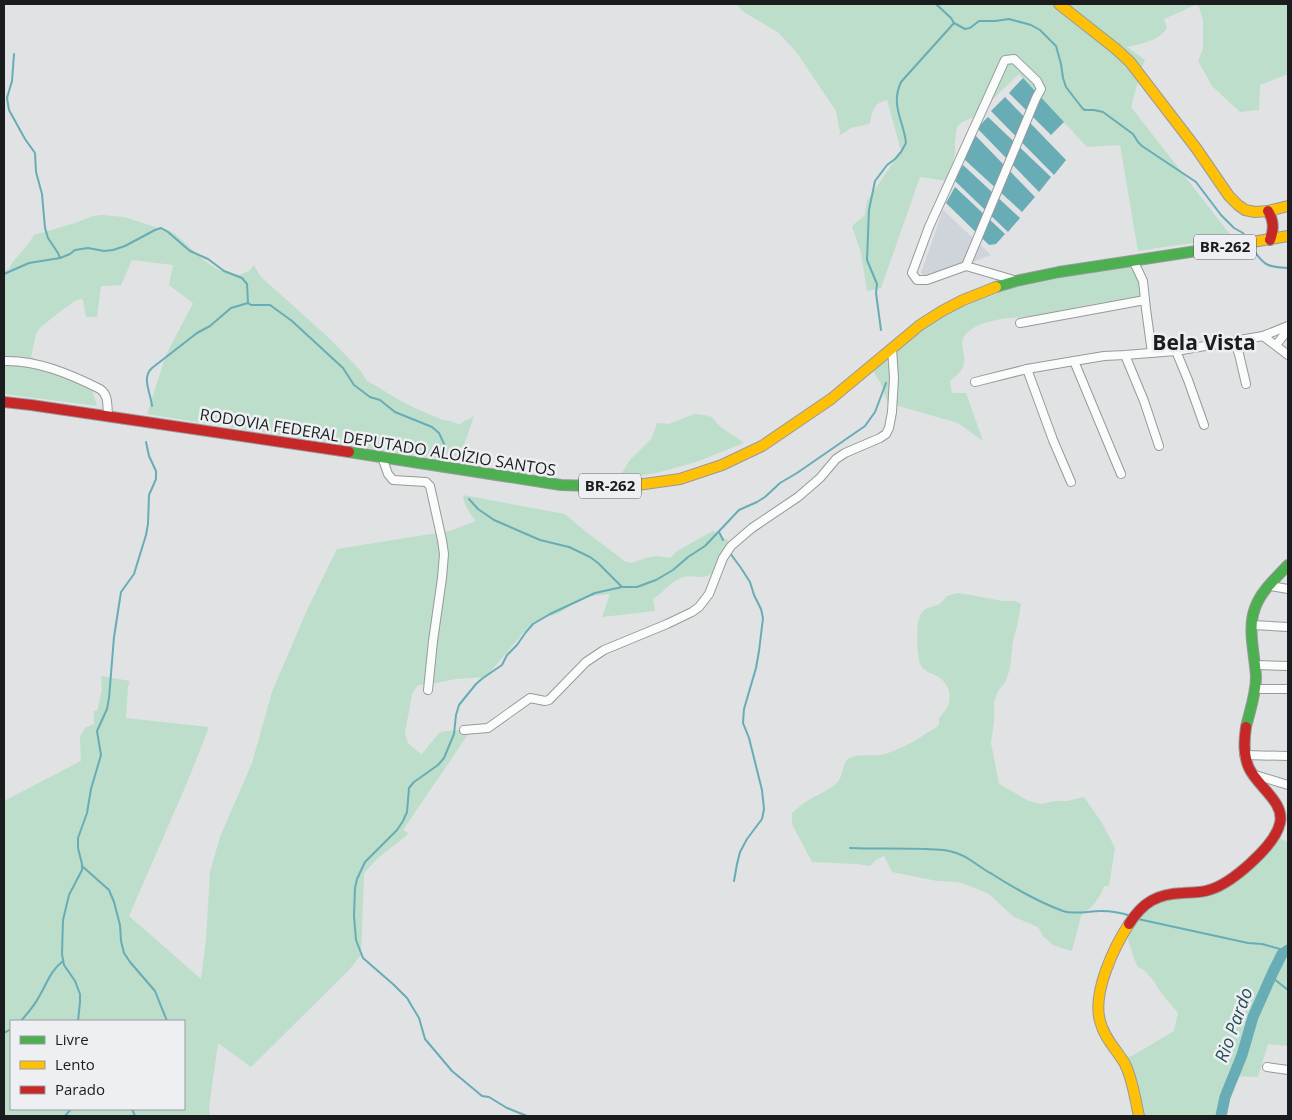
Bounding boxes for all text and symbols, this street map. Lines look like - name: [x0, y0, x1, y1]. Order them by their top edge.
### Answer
- road number: BR-262: [1194, 234, 1256, 260]
- district label: Bela Vista: [1152, 328, 1256, 356]
- street label: RODOVIA FEDERAL DEPUTADO ALOÍZIO SANTOS: [198, 403, 558, 481]
- road number: BR-262: [579, 474, 641, 498]
- water label: Rio Pardo: [1209, 984, 1258, 1065]
- legend: [10, 1020, 185, 1110]
- text: Livre: [55, 1029, 89, 1049]
- text: Lento: [55, 1054, 95, 1074]
- text: Parado: [55, 1079, 105, 1099]

